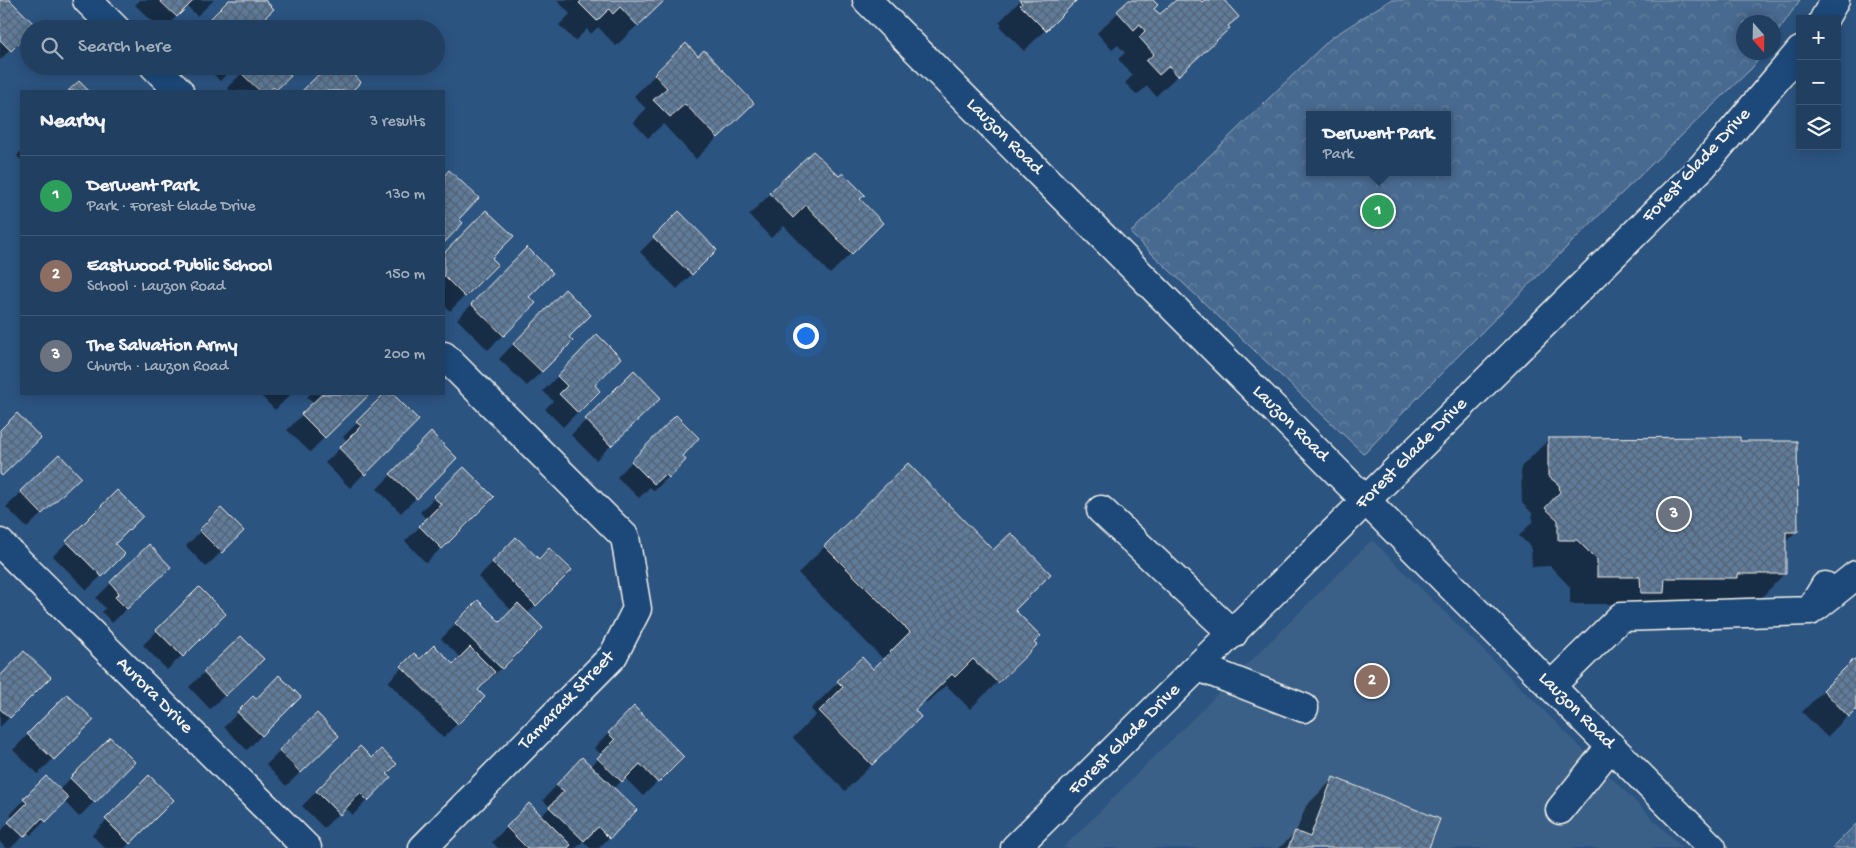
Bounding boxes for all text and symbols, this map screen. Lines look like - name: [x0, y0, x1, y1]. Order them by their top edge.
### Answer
- north arrow: [1736, 15, 1781, 60]
- map controls: [1796, 15, 1841, 150]
- button: +: [1796, 15, 1841, 60]
- search box: [20, 20, 445, 75]
- icon: search: [38, 34, 66, 62]
- text: Search here: [78, 36, 172, 59]
- button: −: [1796, 60, 1841, 105]
- street label: Lauzon Road: [961, 94, 1049, 182]
- street label: Forest Glade Drive: [1637, 104, 1756, 229]
- button: layers: [1796, 105, 1841, 150]
- text: Nearby: [40, 110, 105, 135]
- popup: [1306, 111, 1451, 176]
- text: 3 results: [370, 113, 425, 132]
- text: Derwent Park: [1323, 123, 1434, 146]
- text: Park: [1323, 146, 1354, 165]
- text: Derwent Park: [87, 175, 198, 198]
- text: 1: [53, 186, 59, 205]
- text: 130 m: [386, 186, 425, 205]
- pin: 1: [1362, 192, 1394, 230]
- text: Park · Forest Glade Drive: [87, 198, 256, 217]
- text: Eastwood Public School: [87, 255, 272, 278]
- text: 2: [52, 266, 60, 285]
- text: 150 m: [386, 266, 425, 285]
- text: School · Lauzon Road: [87, 278, 225, 297]
- your location: [793, 323, 819, 349]
- text: The Salvation Army: [87, 335, 237, 358]
- text: 3: [52, 346, 60, 365]
- text: 200 m: [384, 346, 425, 365]
- text: Church · Lauzon Road: [87, 358, 228, 377]
- street label: Lauzon Road: [1247, 381, 1335, 469]
- street label: Forest Glade Drive: [1350, 393, 1473, 516]
- pin: 3: [1658, 495, 1690, 533]
- street label: Tamarack Street: [513, 645, 622, 756]
- street label: Aurora Drive: [111, 653, 198, 740]
- pin: 2: [1356, 662, 1388, 700]
- street label: Lauzon Road: [1533, 668, 1621, 756]
- street label: Forest Glade Drive: [1063, 679, 1186, 802]

